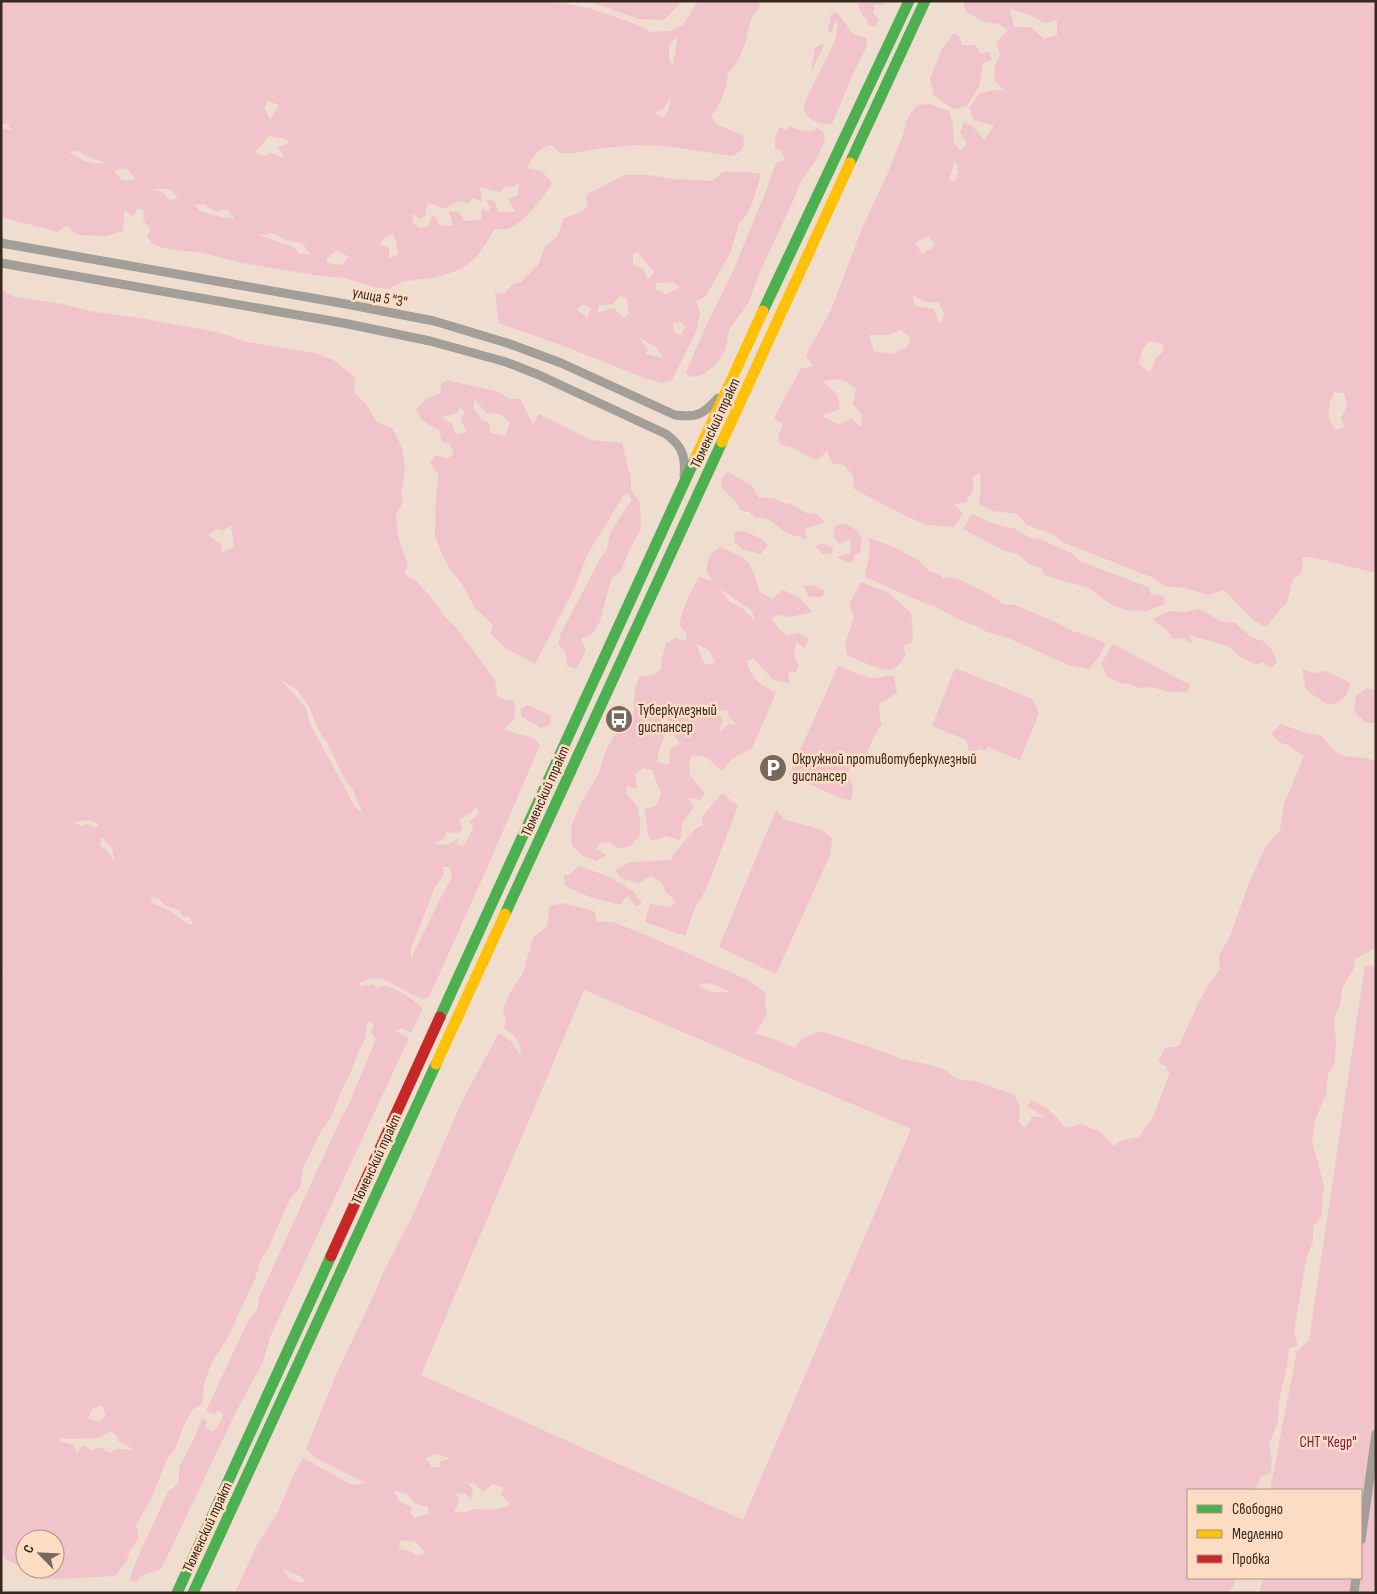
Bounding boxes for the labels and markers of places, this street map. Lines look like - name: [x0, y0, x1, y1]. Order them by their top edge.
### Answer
- place label: Туберкулезный диспансер: [638, 701, 717, 737]
- bus stop icon: Туберкулезный диспансер: [604, 704, 634, 734]
- place label: Окружной противотуберкулезный диспансер: [792, 750, 976, 786]
- parking icon: Окружной противотуберкулезный диспансер: [758, 753, 788, 783]

